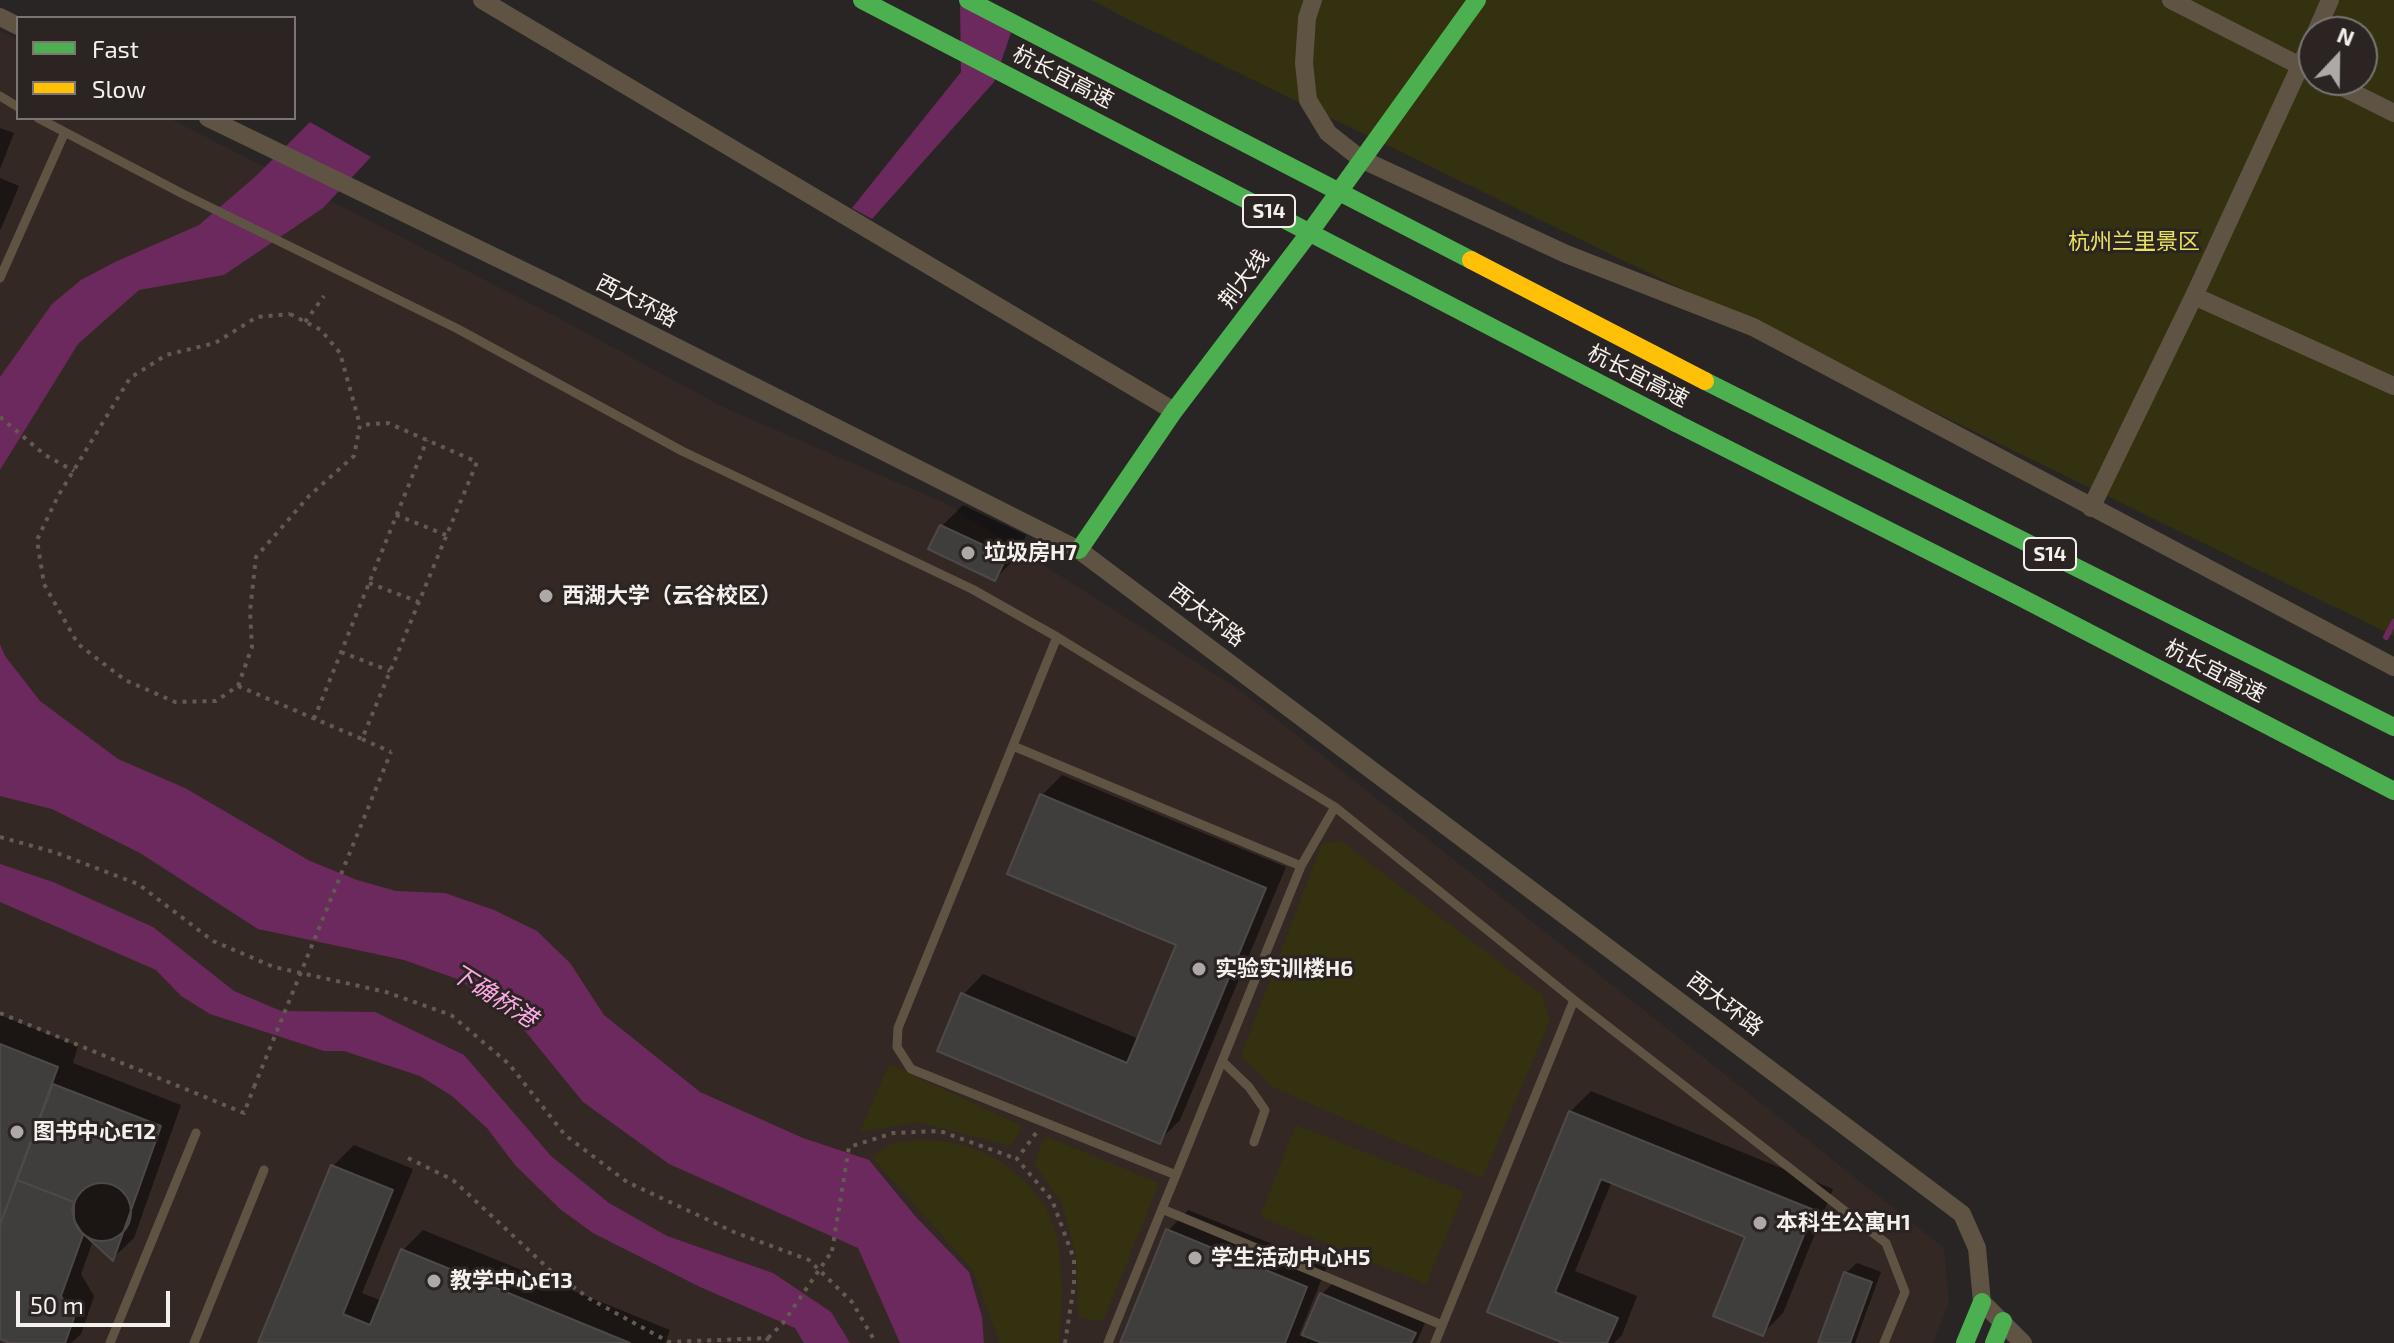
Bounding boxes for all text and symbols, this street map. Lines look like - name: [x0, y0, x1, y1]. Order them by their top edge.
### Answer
- legend: [16, 16, 296, 120]
- north arrow: [2298, 16, 2378, 96]
- text: N: [2334, 21, 2358, 51]
- text: Fast: [92, 34, 139, 63]
- street label: 杭长宜高速: [1008, 40, 1118, 114]
- text: Slow: [92, 74, 146, 103]
- road number: S14: [1243, 195, 1295, 227]
- park label: 杭州兰里景区: [2068, 229, 2200, 255]
- street label: 荆大线: [1214, 245, 1274, 313]
- street label: 西大环路: [592, 269, 682, 333]
- street label: 杭长宜高速: [1583, 339, 1693, 413]
- road number: S14: [2024, 538, 2076, 570]
- place label: 垃圾房H7: [984, 540, 1077, 566]
- marker: 垃圾房H7: [959, 544, 977, 562]
- street label: 西大环路: [1164, 578, 1250, 652]
- place label: 西湖大学（云谷校区）: [562, 583, 782, 609]
- marker: 西湖大学（云谷校区）: [537, 587, 555, 605]
- street label: 杭长宜高速: [2160, 634, 2270, 708]
- place label: 实验实训楼H6: [1215, 956, 1353, 982]
- water label: 下确桥港: [446, 958, 542, 1034]
- marker: 实验实训楼H6: [1190, 960, 1208, 978]
- street label: 西大环路: [1682, 967, 1768, 1041]
- place label: 图书中心E12: [33, 1119, 156, 1145]
- marker: 图书中心E12: [8, 1123, 26, 1141]
- place label: 本科生公寓H1: [1776, 1210, 1911, 1236]
- marker: 本科生公寓H1: [1751, 1214, 1769, 1232]
- place label: 学生活动中心H5: [1211, 1245, 1370, 1271]
- marker: 学生活动中心H5: [1186, 1249, 1204, 1267]
- place label: 教学中心E13: [450, 1268, 573, 1294]
- marker: 教学中心E13: [425, 1272, 443, 1290]
- scale bar: [20, 1275, 174, 1325]
- text: 50 m: [30, 1290, 84, 1319]

